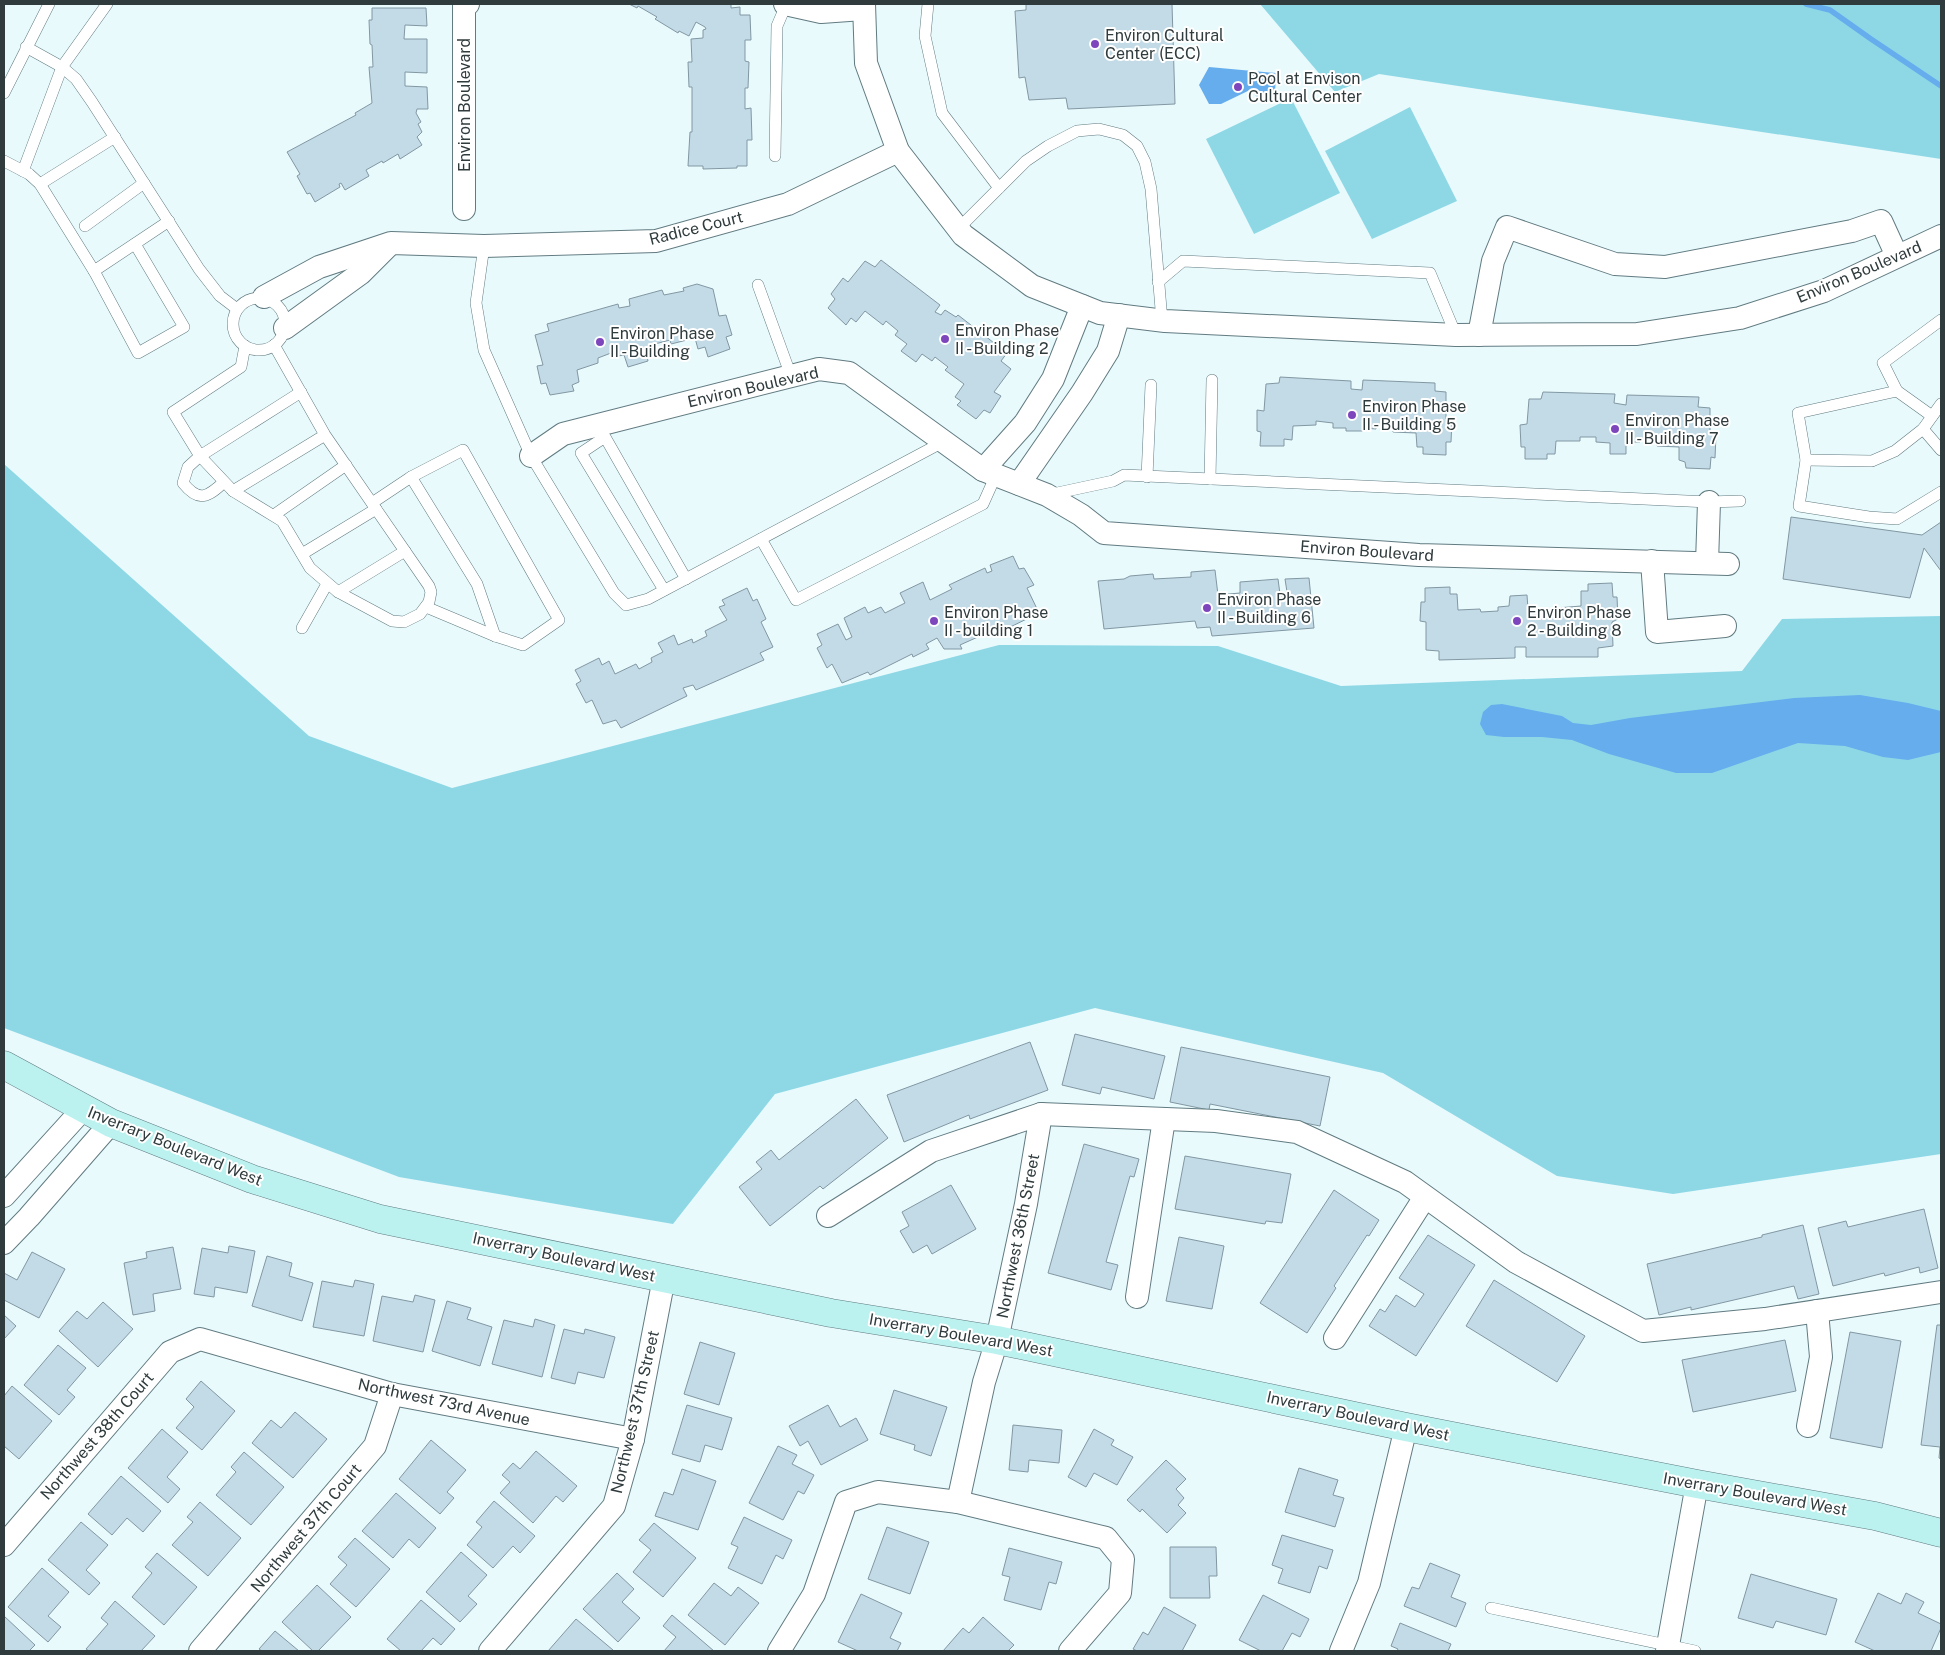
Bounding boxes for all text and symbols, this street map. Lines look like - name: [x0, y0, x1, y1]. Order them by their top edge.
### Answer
- place label: Environ Cultural Center (ECC): [1105, 26, 1224, 63]
- street label: Environ Boulevard: [455, 38, 474, 172]
- marker: Environ Cultural Center (ECC): [1089, 38, 1101, 50]
- place label: Pool at Envison Cultural Center: [1248, 69, 1362, 106]
- marker: Pool at Envison Cultural Center: [1232, 81, 1244, 93]
- street label: Radice Court: [647, 207, 745, 249]
- street label: Environ Boulevard: [1794, 237, 1924, 307]
- place label: Environ Phase II - Building 2: [955, 321, 1059, 358]
- place label: Environ Phase II - Building: [610, 324, 714, 361]
- marker: Environ Phase II - Building 2: [939, 333, 951, 345]
- marker: Environ Phase II - Building: [594, 336, 606, 348]
- street label: Environ Boulevard: [686, 363, 820, 411]
- place label: Environ Phase II - Building 5: [1362, 397, 1466, 434]
- marker: Environ Phase II - Building 5: [1346, 409, 1358, 421]
- place label: Environ Phase II - Building 7: [1625, 411, 1729, 448]
- marker: Environ Phase II - Building 7: [1609, 423, 1621, 435]
- street label: Environ Boulevard: [1299, 537, 1435, 565]
- place label: Environ Phase II - Building 6: [1217, 590, 1321, 627]
- marker: Environ Phase II - Building 6: [1201, 602, 1213, 614]
- place label: Environ Phase II - building 1: [944, 603, 1048, 640]
- place label: Environ Phase 2 - Building 8: [1527, 603, 1631, 640]
- marker: Environ Phase II - building 1: [928, 615, 940, 627]
- marker: Environ Phase 2 - Building 8: [1511, 615, 1523, 627]
- street label: Inverrary Boulevard West: [85, 1102, 265, 1190]
- street label: Northwest 36th Street: [993, 1152, 1043, 1320]
- street label: Inverrary Boulevard West: [471, 1228, 657, 1286]
- street label: Inverrary Boulevard West: [867, 1309, 1055, 1361]
- street label: Northwest 37th Street: [607, 1328, 663, 1496]
- street label: Northwest 38th Court: [36, 1368, 158, 1504]
- street label: Northwest 73rd Avenue: [356, 1374, 532, 1430]
- street label: Inverrary Boulevard West: [1265, 1387, 1451, 1445]
- street label: Northwest 37th Court: [247, 1460, 365, 1596]
- street label: Inverrary Boulevard West: [1661, 1468, 1849, 1520]

